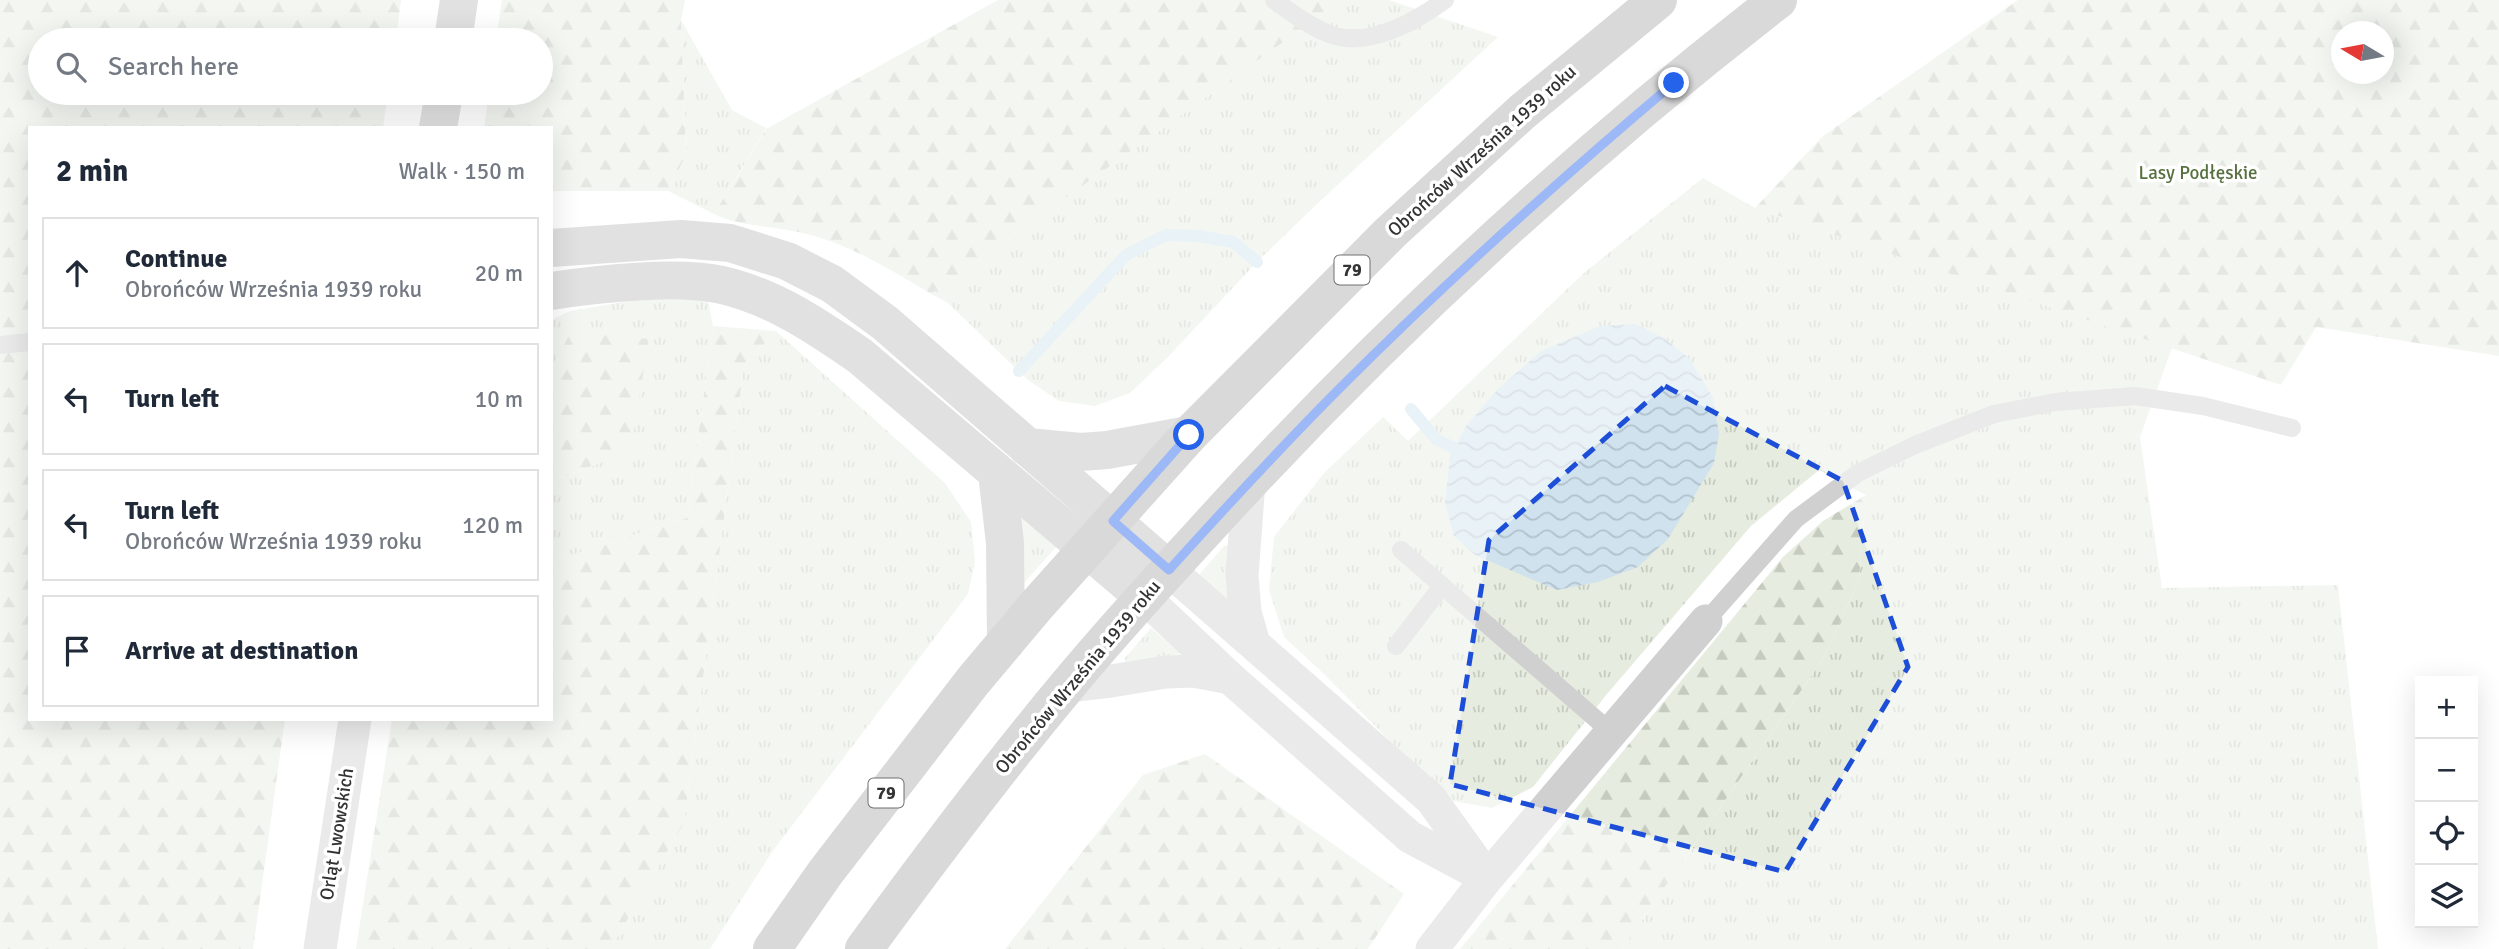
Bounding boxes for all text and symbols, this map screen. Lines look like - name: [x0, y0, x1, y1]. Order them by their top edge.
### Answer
- north arrow: [2331, 21, 2394, 84]
- search box: [28, 28, 553, 105]
- icon: search: [52, 48, 90, 86]
- text: Search here: [108, 51, 239, 83]
- street label: Obrońców Września 1939 roku: [1383, 60, 1581, 242]
- route end: [1658, 67, 1689, 98]
- text: 2 min: [56, 153, 128, 190]
- text: Walk · 150 m: [399, 157, 525, 186]
- park label: Lasy Podłęskie: [2138, 161, 2258, 185]
- text: Continue: [125, 243, 227, 275]
- icon: ahead: [58, 254, 96, 292]
- road number: 79: [1334, 256, 1370, 284]
- text: 20 m: [475, 259, 523, 288]
- text: Obrońców Września 1939 roku: [125, 275, 422, 304]
- icon: left: [58, 380, 96, 418]
- text: Turn left: [125, 383, 219, 415]
- text: 10 m: [475, 385, 523, 414]
- route start: [1173, 419, 1204, 450]
- text: Turn left: [125, 495, 219, 527]
- icon: left: [58, 506, 96, 544]
- text: 120 m: [462, 511, 523, 540]
- text: Obrońców Września 1939 roku: [125, 527, 422, 556]
- street label: Obrońców Września 1939 roku: [990, 575, 1166, 779]
- icon: arrive: [58, 632, 96, 670]
- text: Arrive at destination: [125, 635, 358, 667]
- map controls: [2415, 676, 2478, 928]
- button: +: [2415, 676, 2478, 739]
- button: −: [2415, 739, 2478, 802]
- street label: Orląt Lwowskich: [315, 766, 359, 902]
- road number: 79: [868, 778, 903, 808]
- button: locate: [2415, 802, 2478, 865]
- button: layers: [2415, 865, 2478, 928]

